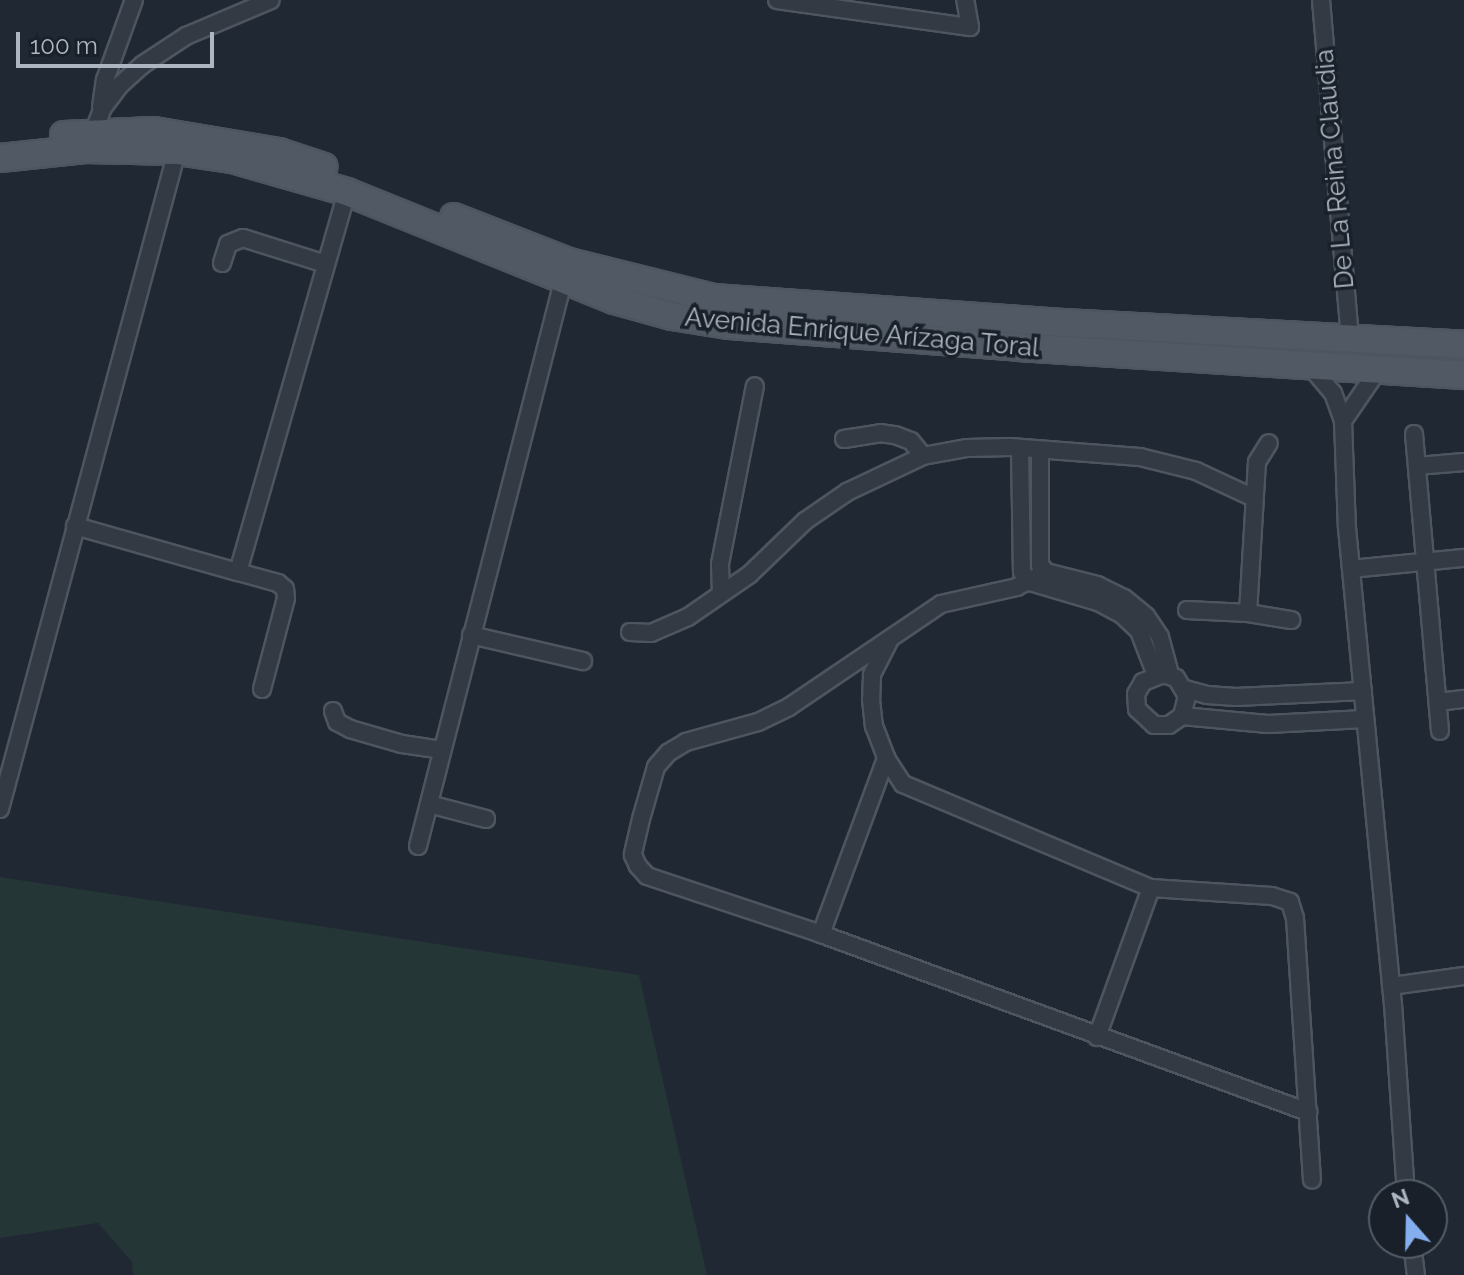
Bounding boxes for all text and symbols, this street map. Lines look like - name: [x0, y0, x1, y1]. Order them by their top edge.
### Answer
- scale bar: [20, 16, 218, 66]
- text: 100 m: [30, 31, 98, 60]
- street label: De La Reina Claudia: [1309, 48, 1361, 290]
- street label: Avenida Enrique Arízaga Toral: [683, 302, 1041, 364]
- north arrow: [1368, 1179, 1448, 1259]
- text: N: [1388, 1183, 1413, 1213]

